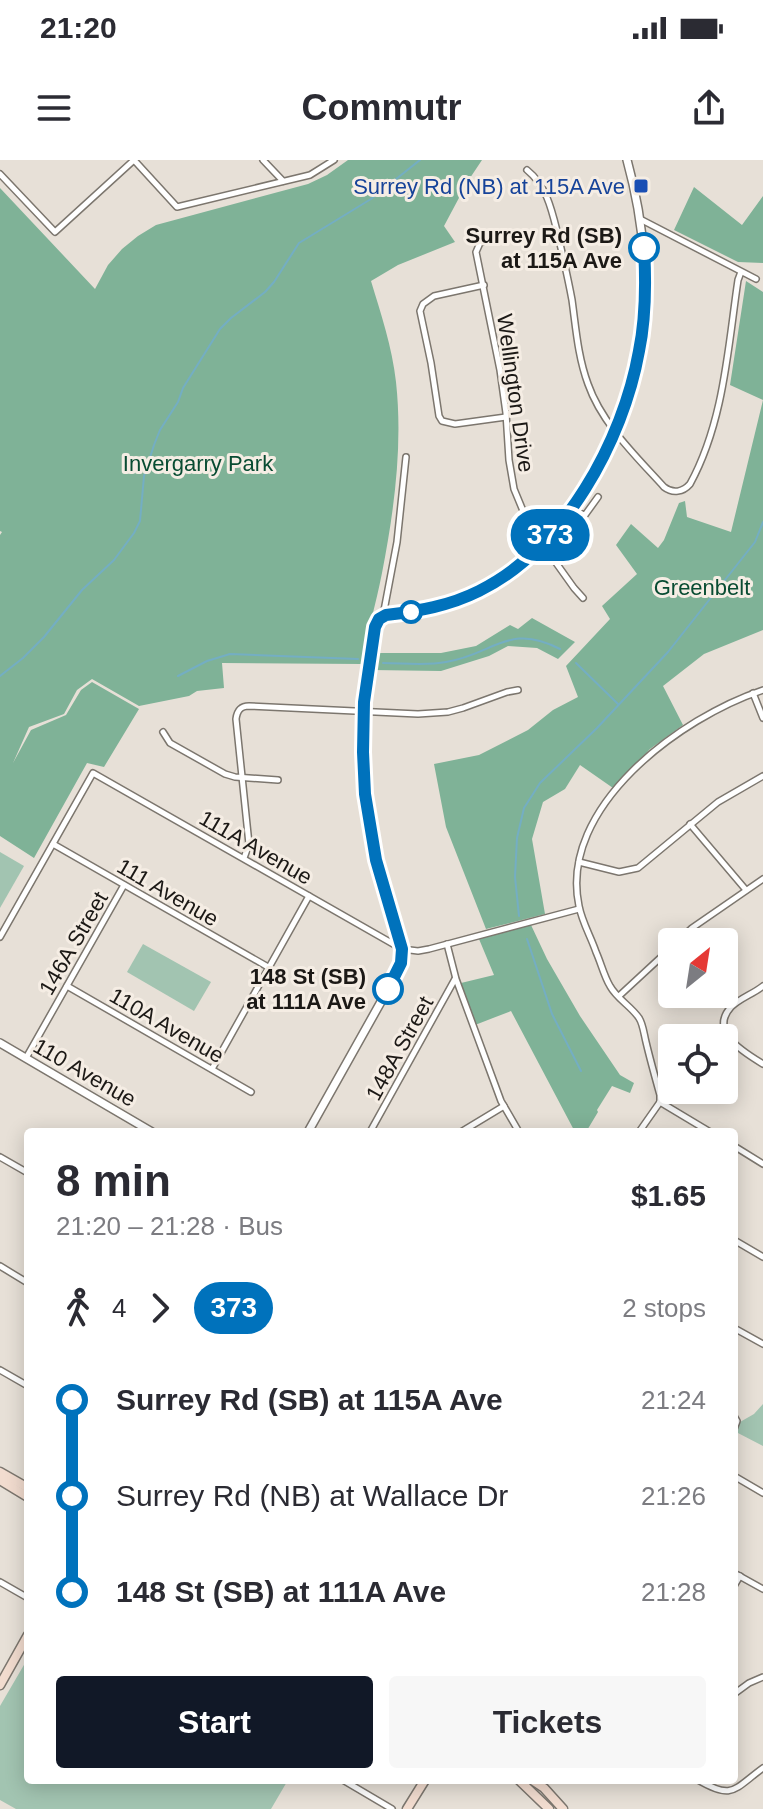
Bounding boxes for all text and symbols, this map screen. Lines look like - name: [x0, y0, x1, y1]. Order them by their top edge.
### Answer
- text: 21:20: [40, 11, 117, 44]
- icon: menu: [32, 86, 76, 130]
- icon: share: [687, 86, 731, 130]
- text: Commutr: [302, 87, 462, 128]
- place label: Surrey Rd (NB) at 115A Ave: [353, 174, 625, 199]
- marker: Surrey Rd (NB) at 115A Ave: [632, 177, 650, 195]
- place label: Surrey Rd (SB) at 115A Ave: [466, 223, 622, 273]
- marker: Surrey Rd (SB) at 115A Ave: [629, 233, 659, 263]
- street label: Wellington Drive: [492, 312, 539, 474]
- park label: Invergarry Park: [123, 451, 274, 476]
- line badge: 373: [504, 509, 596, 561]
- text: 373: [527, 519, 573, 550]
- park label: Greenbelt: [654, 575, 750, 600]
- unlabelled marker: [400, 601, 422, 623]
- street label: 111A Avenue: [195, 805, 317, 890]
- street label: 111 Avenue: [113, 853, 223, 931]
- street label: 146A Street: [34, 887, 113, 999]
- north arrow: [658, 928, 738, 1008]
- map controls: [658, 928, 738, 1104]
- place label: 148 St (SB) at 111A Ave: [246, 964, 366, 1014]
- marker: 148 St (SB) at 111A Ave: [373, 974, 403, 1004]
- street label: 110A Avenue: [105, 983, 228, 1068]
- street label: 148A Street: [361, 992, 438, 1105]
- button: locate: [658, 1024, 738, 1104]
- street label: 110 Avenue: [29, 1033, 140, 1112]
- text: 8 min: [56, 1156, 171, 1205]
- text: $1.65: [631, 1179, 706, 1212]
- text: 21:20 – 21:28 · Bus: [56, 1211, 283, 1241]
- icon: walk: [56, 1286, 100, 1330]
- icon: forward: [138, 1286, 182, 1330]
- text: 373: [210, 1292, 257, 1323]
- text: 4: [112, 1293, 126, 1323]
- text: 2 stops: [622, 1293, 706, 1323]
- text: Surrey Rd (SB) at 115A Ave: [116, 1383, 503, 1416]
- text: 21:24: [641, 1385, 706, 1415]
- text: Surrey Rd (NB) at Wallace Dr: [116, 1479, 508, 1512]
- text: 21:26: [641, 1481, 706, 1511]
- text: 148 St (SB) at 111A Ave: [116, 1575, 446, 1608]
- text: 21:28: [641, 1577, 706, 1607]
- button: Start: [56, 1676, 373, 1768]
- button: Tickets: [389, 1676, 706, 1768]

